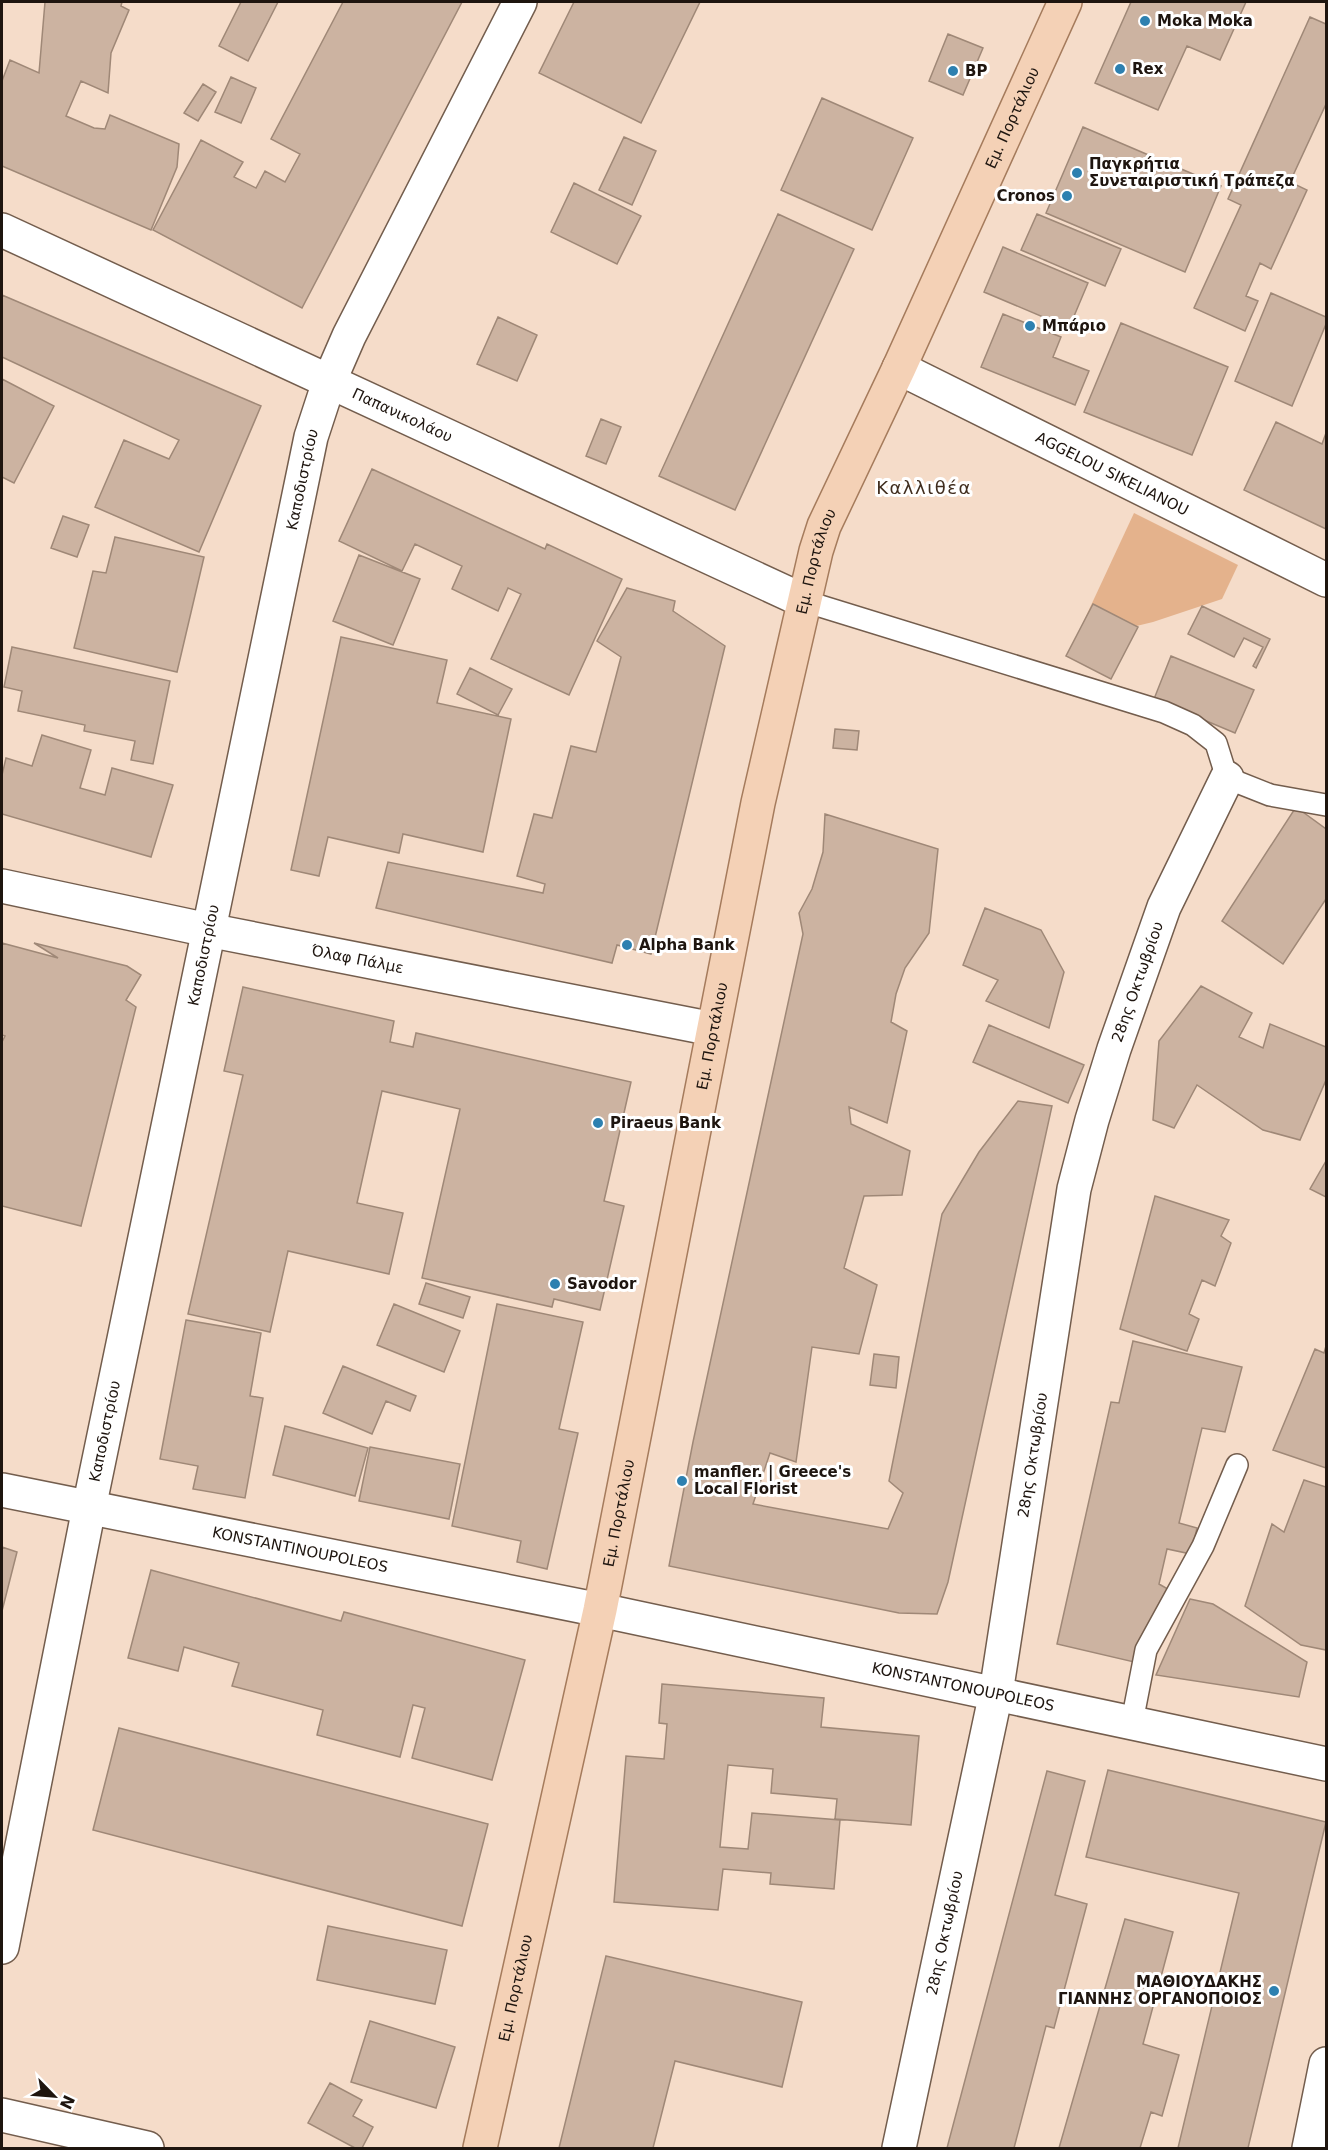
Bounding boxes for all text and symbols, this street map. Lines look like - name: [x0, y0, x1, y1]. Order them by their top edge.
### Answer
- place label: Moka Moka: [1157, 12, 1253, 30]
- marker: Moka Moka: [1138, 14, 1152, 28]
- place label: Rex: [1132, 60, 1164, 78]
- place label: BP: [965, 62, 987, 80]
- marker: Rex: [1113, 62, 1127, 76]
- marker: BP: [946, 64, 960, 78]
- street label: Εμ. Πορτάλιου: [982, 64, 1043, 171]
- place label: Παγκρήτια Συνεταιριστική Τράπεζα: [1089, 155, 1295, 190]
- marker: Παγκρήτια Συνεταιριστική Τράπεζα: [1070, 166, 1084, 180]
- place label: Cronos: [996, 187, 1055, 205]
- marker: Cronos: [1060, 189, 1074, 203]
- place label: Μπάριο: [1042, 317, 1106, 335]
- marker: Μπάριο: [1023, 319, 1037, 333]
- street label: Παπανικολάου: [349, 384, 455, 446]
- street label: Καποδιστρίου: [283, 426, 322, 532]
- street label: AGGELOU SIKELIANOU: [1033, 428, 1192, 519]
- district label: Καλλιθέα: [876, 477, 972, 498]
- street label: Εμ. Πορτάλιου: [793, 506, 840, 616]
- street label: Καποδιστρίου: [184, 903, 223, 1008]
- street label: 28ης Οκτωβρίου: [1108, 919, 1167, 1045]
- place label: Alpha Bank: [639, 936, 736, 954]
- marker: Alpha Bank: [620, 938, 634, 952]
- street label: Όλαφ Πάλμε: [309, 941, 405, 977]
- street label: Εμ. Πορτάλιου: [693, 981, 732, 1092]
- place label: Piraeus Bank: [610, 1114, 722, 1132]
- marker: Piraeus Bank: [591, 1116, 605, 1130]
- place label: Savodor: [567, 1275, 637, 1293]
- marker: Savodor: [548, 1277, 562, 1291]
- street label: Καποδιστρίου: [86, 1379, 124, 1484]
- street label: 28ης Οκτωβρίου: [1014, 1391, 1051, 1519]
- street label: Εμ. Πορτάλιου: [600, 1458, 638, 1568]
- place label: manfler. | Greece's Local Florist: [694, 1463, 851, 1498]
- marker: manfler. | Greece's Local Florist: [675, 1474, 689, 1488]
- street label: KONSTANTINOUPOLEOS: [211, 1523, 389, 1576]
- street label: KONSTANTONOUPOLEOS: [870, 1659, 1056, 1715]
- street label: 28ης Οκτωβρίου: [923, 1869, 967, 1997]
- street label: Εμ. Πορτάλιου: [495, 1933, 536, 2043]
- place label: ΜΑΘΙΟΥΔΑΚΗΣ ΓΙΑΝΝΗΣ ΟΡΓΑΝΟΠΟΙΟΣ: [1058, 1973, 1262, 2008]
- marker: ΜΑΘΙΟΥΔΑΚΗΣ ΓΙΑΝΝΗΣ ΟΡΓΑΝΟΠΟΙΟΣ: [1267, 1984, 1281, 1998]
- north arrow: [24, 2066, 84, 2126]
- text: N: [56, 2092, 79, 2112]

